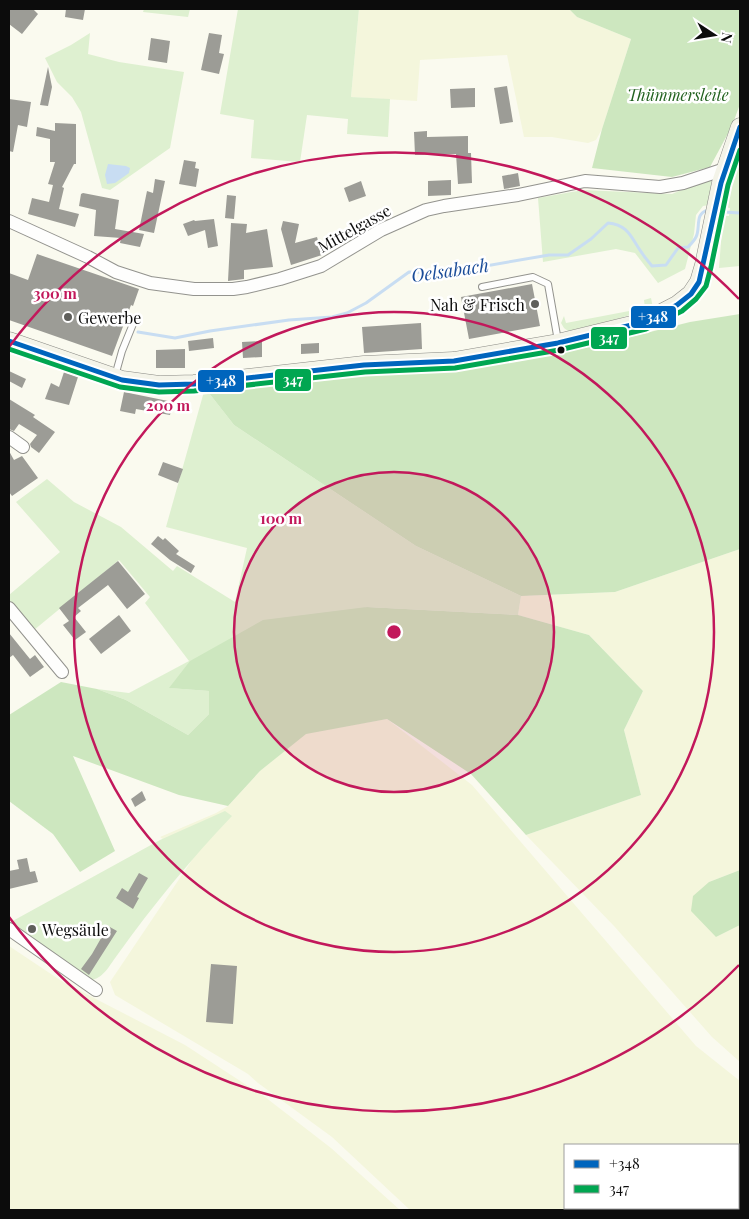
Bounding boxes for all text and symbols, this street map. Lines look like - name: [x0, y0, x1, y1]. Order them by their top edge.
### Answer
- north arrow: [689, 10, 739, 60]
- text: N: [717, 31, 738, 45]
- park label: Thümmersleite: [627, 84, 729, 105]
- street label: Mittelgasse: [314, 199, 394, 257]
- water label: Oelsabach: [410, 253, 490, 287]
- text: 300 m: [33, 283, 77, 303]
- place label: Nah & Frisch: [430, 294, 526, 315]
- marker: Nah & Frisch: [529, 298, 541, 310]
- line badge: +348: [630, 305, 677, 329]
- place label: Gewerbe: [78, 307, 141, 328]
- text: +348: [638, 307, 668, 326]
- marker: Gewerbe: [62, 311, 74, 323]
- line badge: 347: [590, 326, 628, 350]
- text: 347: [599, 328, 620, 347]
- unlabelled marker: [556, 345, 566, 355]
- line badge: 347: [274, 368, 312, 392]
- line badge: +348: [197, 369, 245, 393]
- text: 347: [283, 370, 304, 389]
- text: +348: [206, 371, 236, 390]
- text: 200 m: [146, 395, 191, 415]
- text: 100 m: [260, 508, 303, 528]
- centre of rings: [385, 623, 403, 641]
- place label: Wegsäule: [41, 919, 109, 940]
- marker: Wegsäule: [26, 923, 38, 935]
- legend: [564, 1144, 739, 1209]
- text: +348: [609, 1153, 640, 1173]
- text: 347: [609, 1178, 629, 1198]

